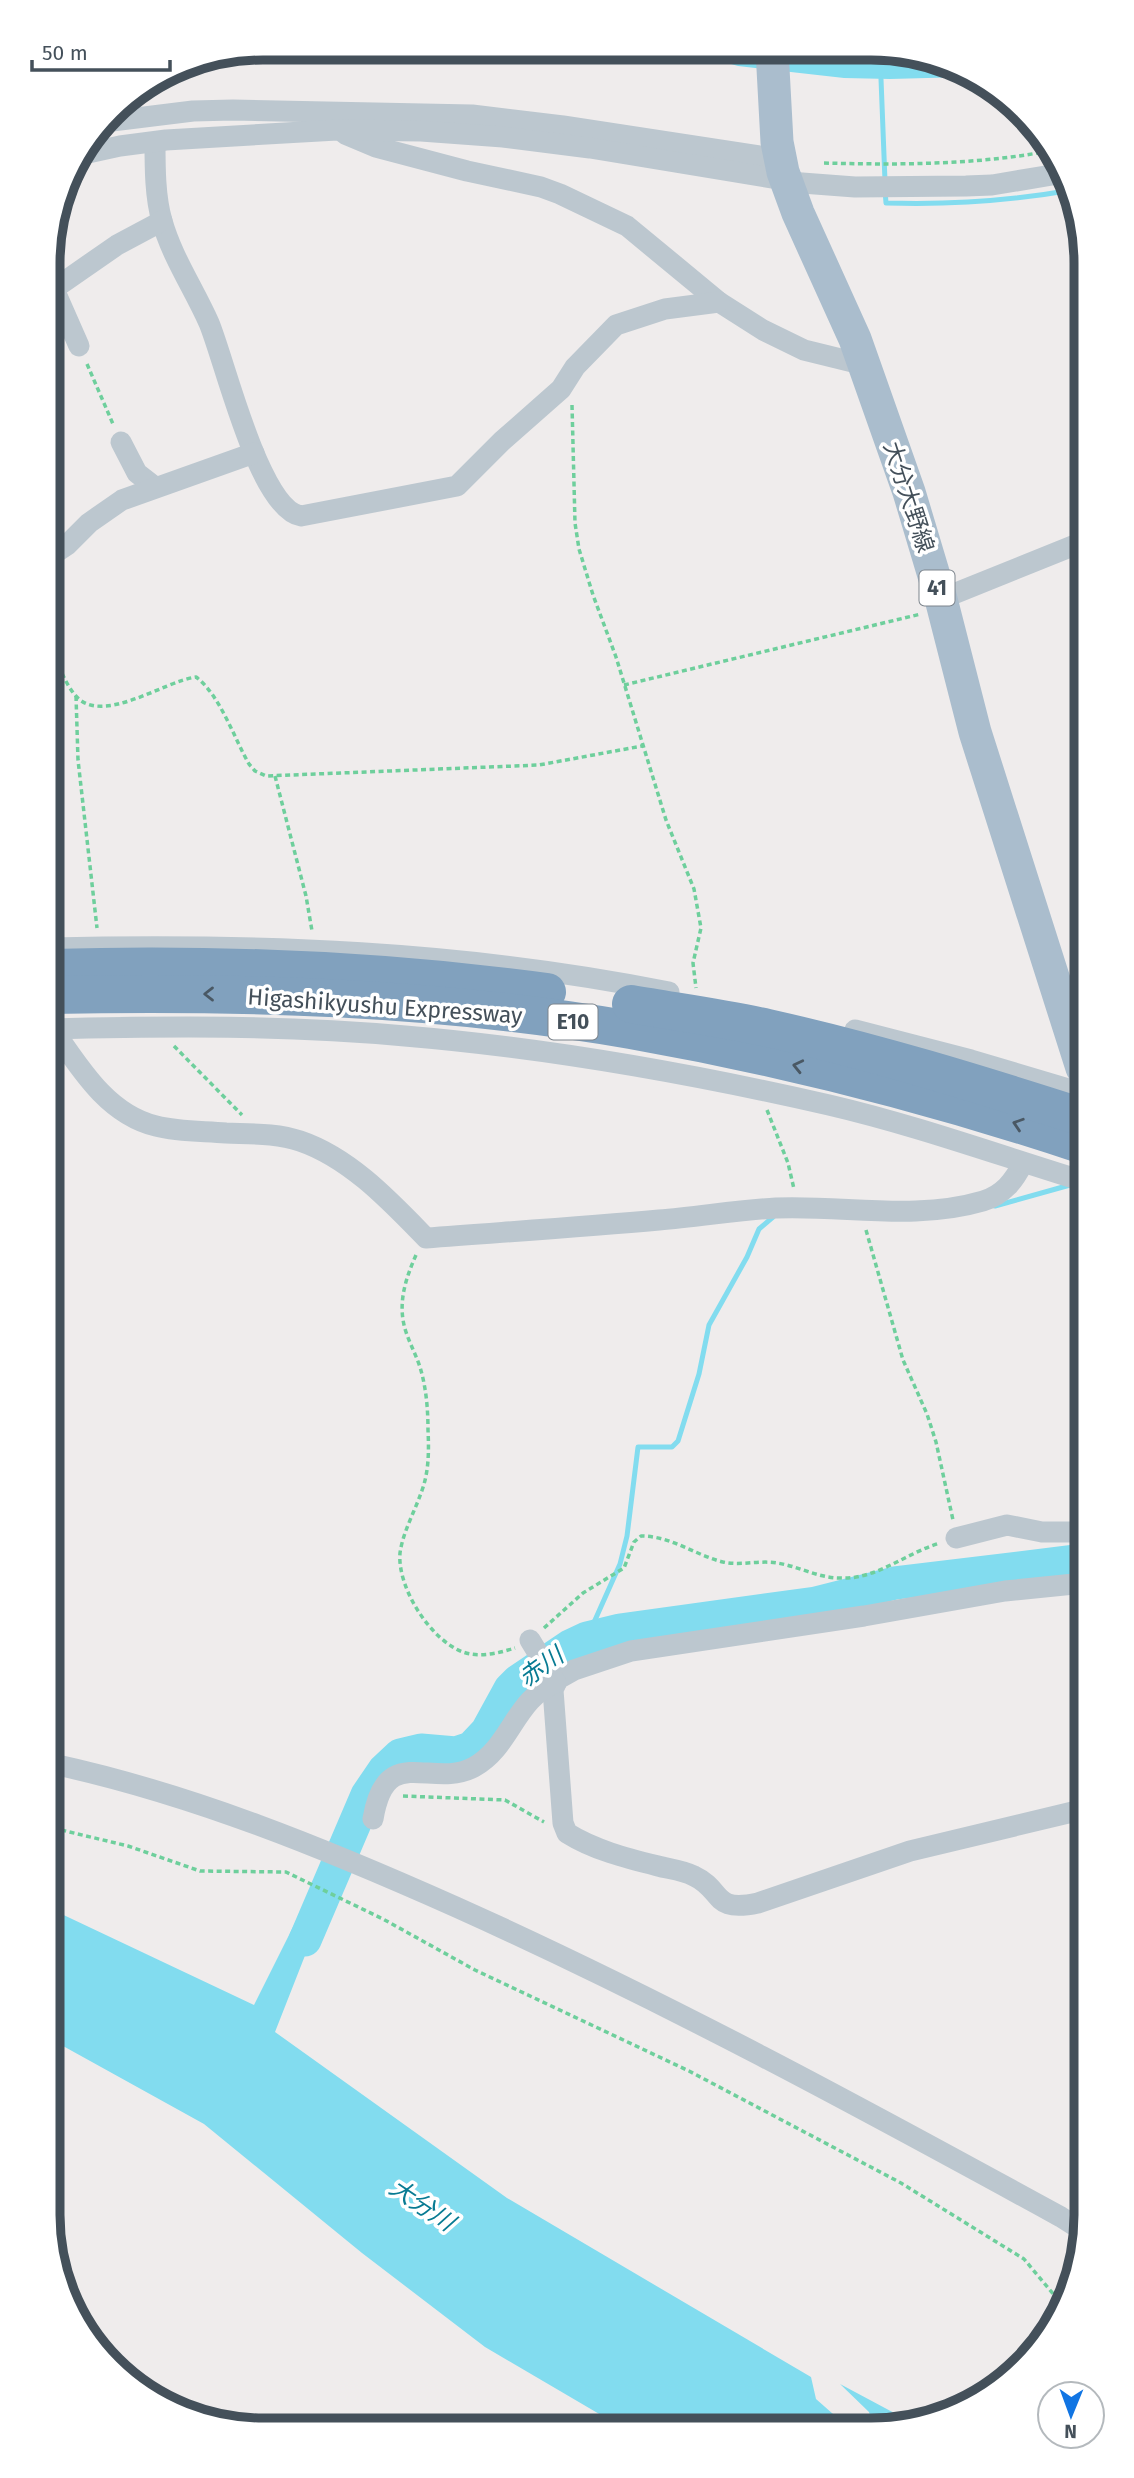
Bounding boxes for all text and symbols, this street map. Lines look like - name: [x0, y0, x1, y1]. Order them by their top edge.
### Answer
- scale bar: [32, 28, 170, 72]
- text: 50 m: [42, 40, 88, 66]
- street label: 大分大野線: [878, 438, 940, 556]
- road number: 41: [920, 570, 954, 606]
- street label: Higashikyushu Expressway: [247, 982, 524, 1030]
- one-way arrow: [203, 986, 213, 1002]
- road number: E10: [548, 1004, 598, 1040]
- one-way arrow: [792, 1060, 804, 1074]
- one-way arrow: [1012, 1118, 1024, 1132]
- water label: 赤川: [513, 1640, 571, 1692]
- water label: 大分川: [384, 2173, 462, 2238]
- north arrow: [1036, 2380, 1106, 2450]
- text: N: [1064, 2420, 1077, 2443]

